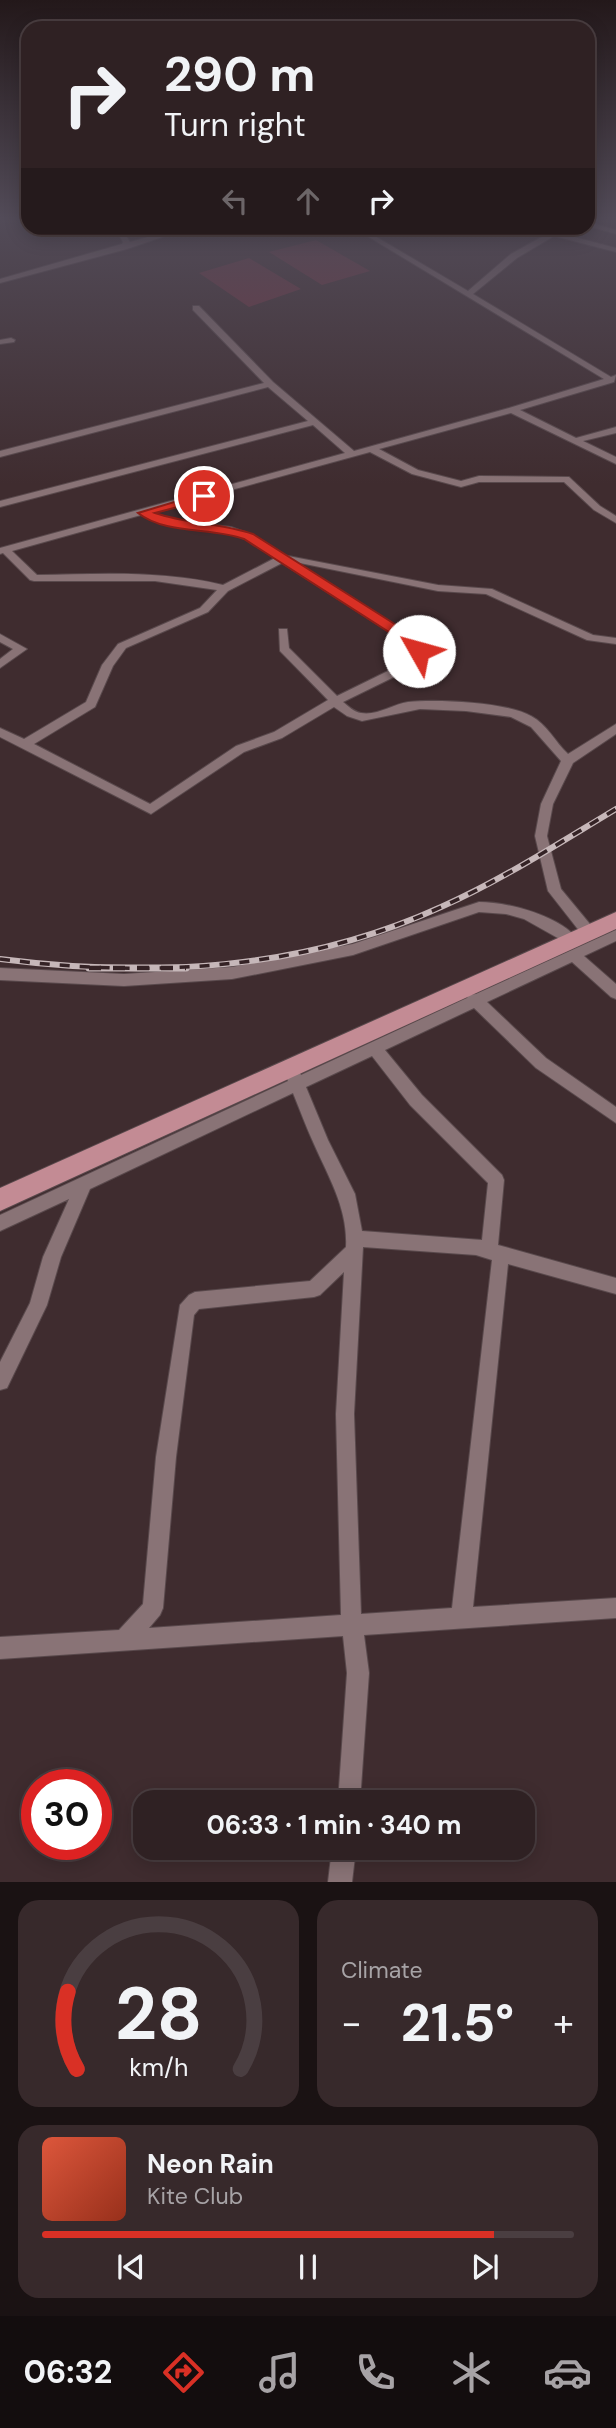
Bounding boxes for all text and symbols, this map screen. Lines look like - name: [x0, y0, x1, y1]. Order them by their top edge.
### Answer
- text: 290 m: [164, 42, 315, 106]
- icon: right: [49, 49, 140, 140]
- text: Turn right: [164, 104, 306, 146]
- icon: left: [216, 182, 254, 220]
- icon: ahead: [289, 182, 327, 220]
- icon: right: [362, 182, 400, 220]
- pin: [174, 466, 234, 526]
- icon: arrive: [185, 477, 223, 515]
- position arrow: [382, 614, 456, 688]
- speed limit sign: 30: [21, 1769, 112, 1860]
- text: 06:33 · 1 min · 340 m: [207, 1808, 461, 1842]
- text: Climate: [341, 1955, 423, 1985]
- text: 28: [115, 1968, 202, 2063]
- text: 21.5°: [401, 1989, 514, 2057]
- text: −: [341, 1998, 362, 2048]
- text: +: [553, 1998, 574, 2048]
- text: km/h: [129, 2051, 188, 2084]
- text: Neon Rain: [147, 2147, 274, 2181]
- text: Kite Club: [147, 2181, 243, 2211]
- icon: previous: [112, 2248, 150, 2286]
- icon: pause: [289, 2248, 327, 2286]
- icon: next: [466, 2248, 504, 2286]
- icon: directions: [159, 2348, 208, 2397]
- icon: music: [255, 2348, 304, 2397]
- icon: phone: [351, 2348, 400, 2397]
- icon: climate: [447, 2348, 496, 2397]
- icon: car: [543, 2348, 592, 2397]
- text: 06:32: [24, 2351, 112, 2393]

